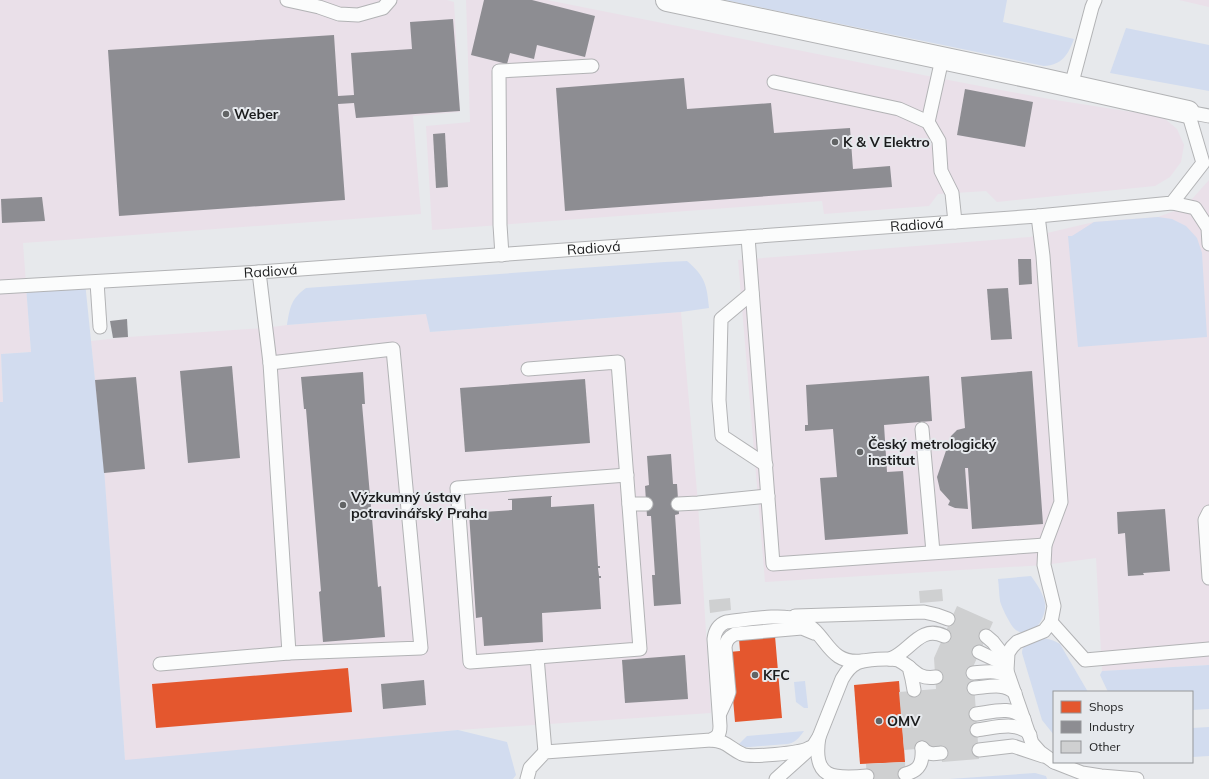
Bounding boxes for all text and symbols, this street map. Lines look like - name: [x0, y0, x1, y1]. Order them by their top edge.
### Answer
- place label: Weber: [234, 105, 279, 123]
- marker: Weber: [221, 109, 231, 119]
- place label: K & V Elektro: [843, 133, 930, 151]
- marker: K & V Elektro: [830, 137, 840, 147]
- street label: Radiová: [890, 214, 944, 236]
- street label: Radiová: [566, 237, 621, 259]
- street label: Radiová: [243, 260, 298, 282]
- place label: Český metrologický institut: [868, 435, 997, 469]
- marker: Český metrologický institut: [855, 447, 865, 457]
- place label: Výzkumný ústav potravinářský Praha: [350, 488, 487, 522]
- marker: Výzkumný ústav potravinářský Praha: [338, 500, 348, 510]
- place label: KFC: [763, 666, 790, 684]
- marker: KFC: [750, 670, 760, 680]
- legend: [1053, 691, 1193, 763]
- text: Shops: [1089, 699, 1124, 714]
- place label: OMV: [887, 712, 921, 730]
- marker: OMV: [874, 716, 884, 726]
- text: Industry: [1089, 719, 1135, 734]
- text: Other: [1089, 739, 1121, 754]

